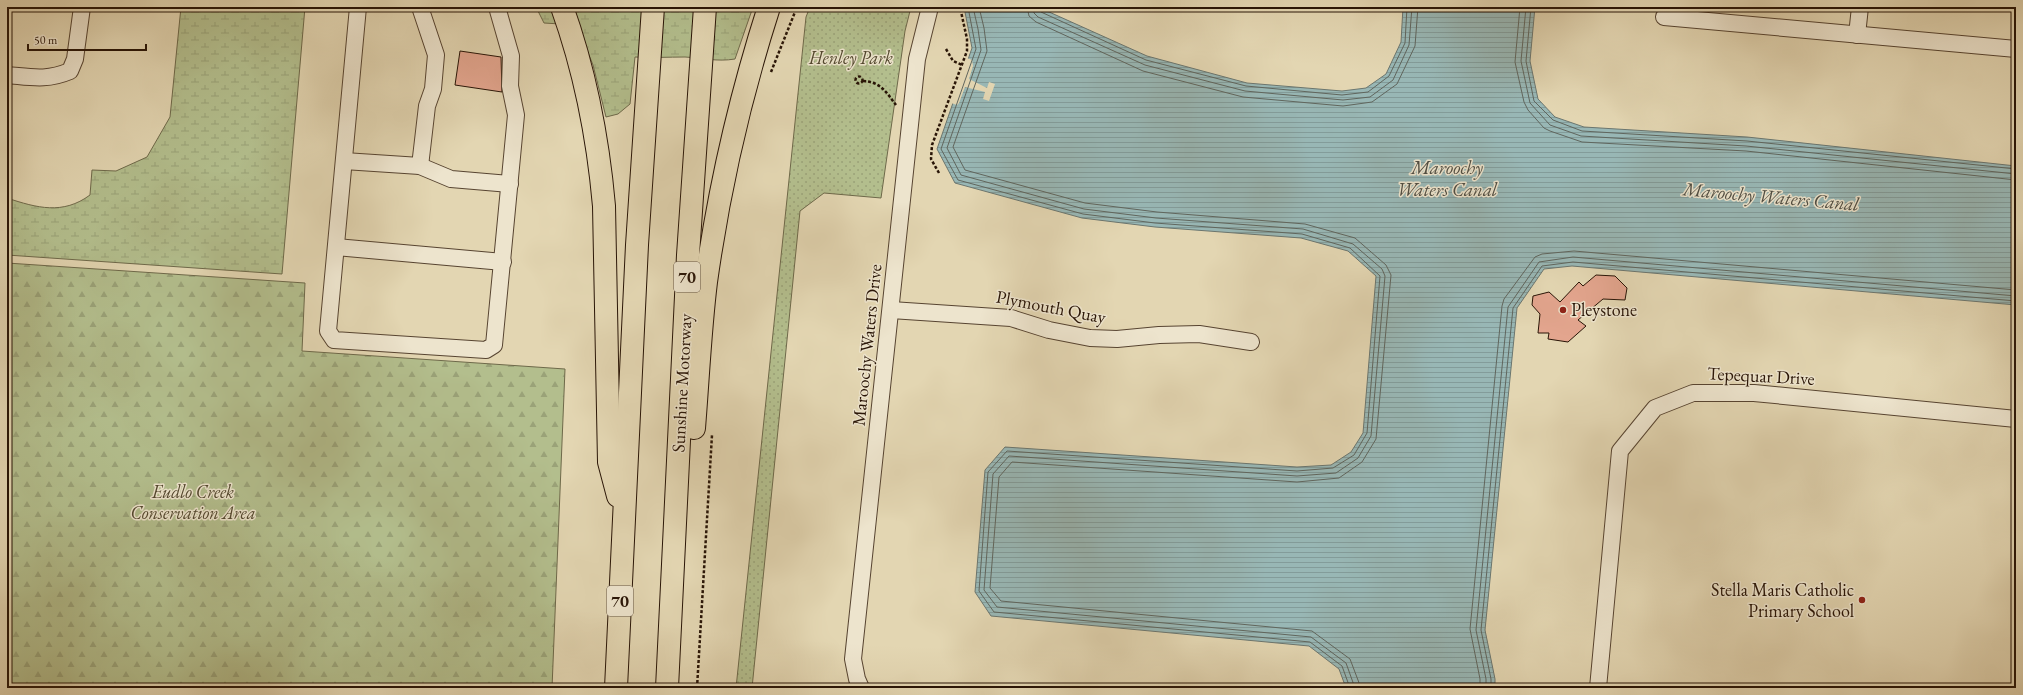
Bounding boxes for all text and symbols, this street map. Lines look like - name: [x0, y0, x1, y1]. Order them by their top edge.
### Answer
- scale bar: [28, 26, 146, 52]
- text: 50 m: [34, 32, 58, 48]
- park label: Henley Park: [808, 46, 893, 70]
- water label: Maroochy Waters Canal: [1397, 155, 1498, 202]
- water label: Maroochy Waters Canal: [1681, 176, 1860, 217]
- road number: 70: [674, 262, 700, 292]
- street label: Maroochy Waters Drive: [847, 263, 886, 427]
- street label: Plymouth Quay: [994, 285, 1108, 328]
- place label: Pleystone: [1571, 298, 1637, 321]
- marker: Pleystone: [1558, 305, 1568, 315]
- street label: Sunshine Motorway: [666, 313, 697, 453]
- street label: Tepequar Drive: [1707, 361, 1815, 390]
- park label: Eudlo Creek Conservation Area: [130, 480, 256, 524]
- place label: Stella Maris Catholic Primary School: [1711, 578, 1854, 622]
- road number: 70: [607, 586, 633, 616]
- marker: Stella Maris Catholic Primary School: [1857, 595, 1867, 605]

